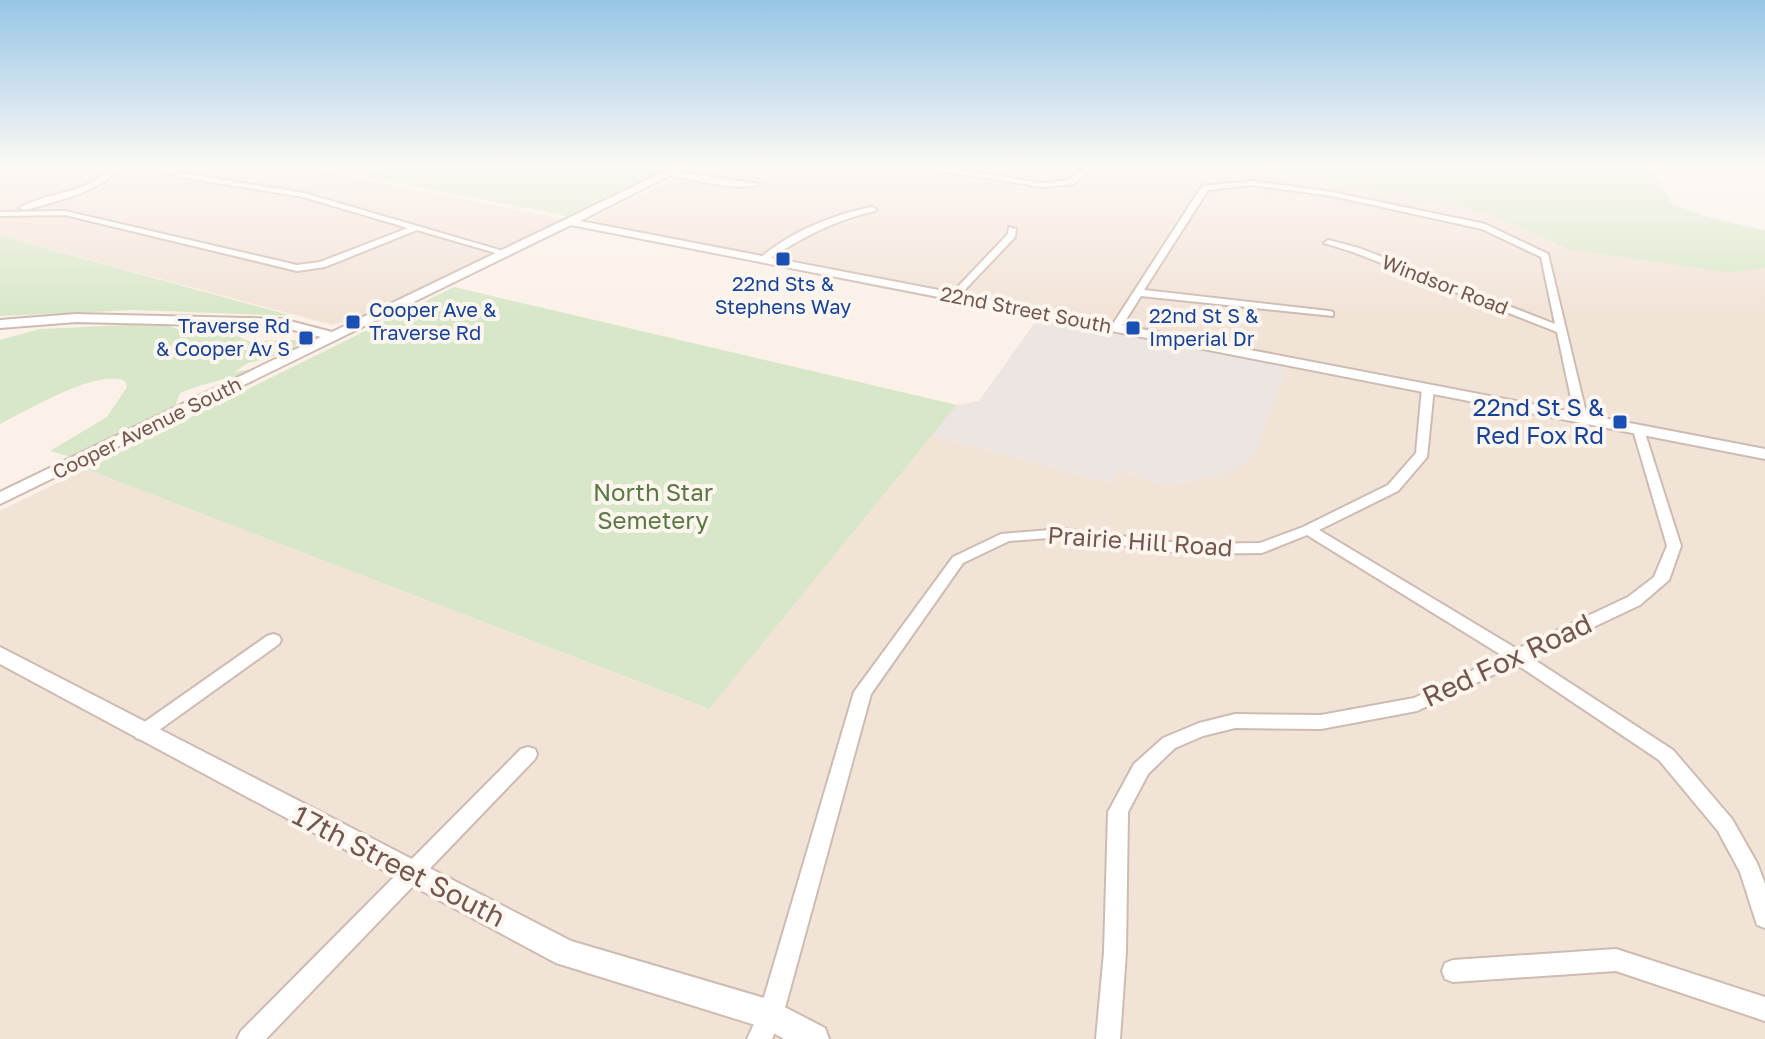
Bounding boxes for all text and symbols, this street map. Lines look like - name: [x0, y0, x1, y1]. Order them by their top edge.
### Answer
- street label: Windsor Road: [1379, 249, 1512, 319]
- marker: 22nd Sts & Stephens Way: [774, 250, 792, 268]
- place label: 22nd Sts & Stephens Way: [715, 271, 851, 318]
- street label: 22nd Street South: [938, 281, 1114, 337]
- place label: Cooper Ave & Traverse Rd: [369, 297, 497, 344]
- place label: 22nd St S & Imperial Dr: [1149, 303, 1259, 350]
- place label: Traverse Rd & Cooper Av S: [156, 313, 290, 360]
- marker: Cooper Ave & Traverse Rd: [344, 313, 362, 331]
- marker: 22nd St S & Imperial Dr: [1124, 319, 1142, 337]
- marker: Traverse Rd & Cooper Av S: [297, 329, 315, 347]
- street label: Cooper Avenue South: [48, 371, 245, 483]
- place label: 22nd St S & Red Fox Rd: [1473, 392, 1604, 449]
- marker: 22nd St S & Red Fox Rd: [1611, 413, 1629, 431]
- park label: North Star Semetery: [593, 477, 713, 534]
- street label: Prairie Hill Road: [1047, 520, 1234, 561]
- street label: Red Fox Road: [1417, 606, 1597, 713]
- street label: 17th Street South: [288, 798, 511, 933]

